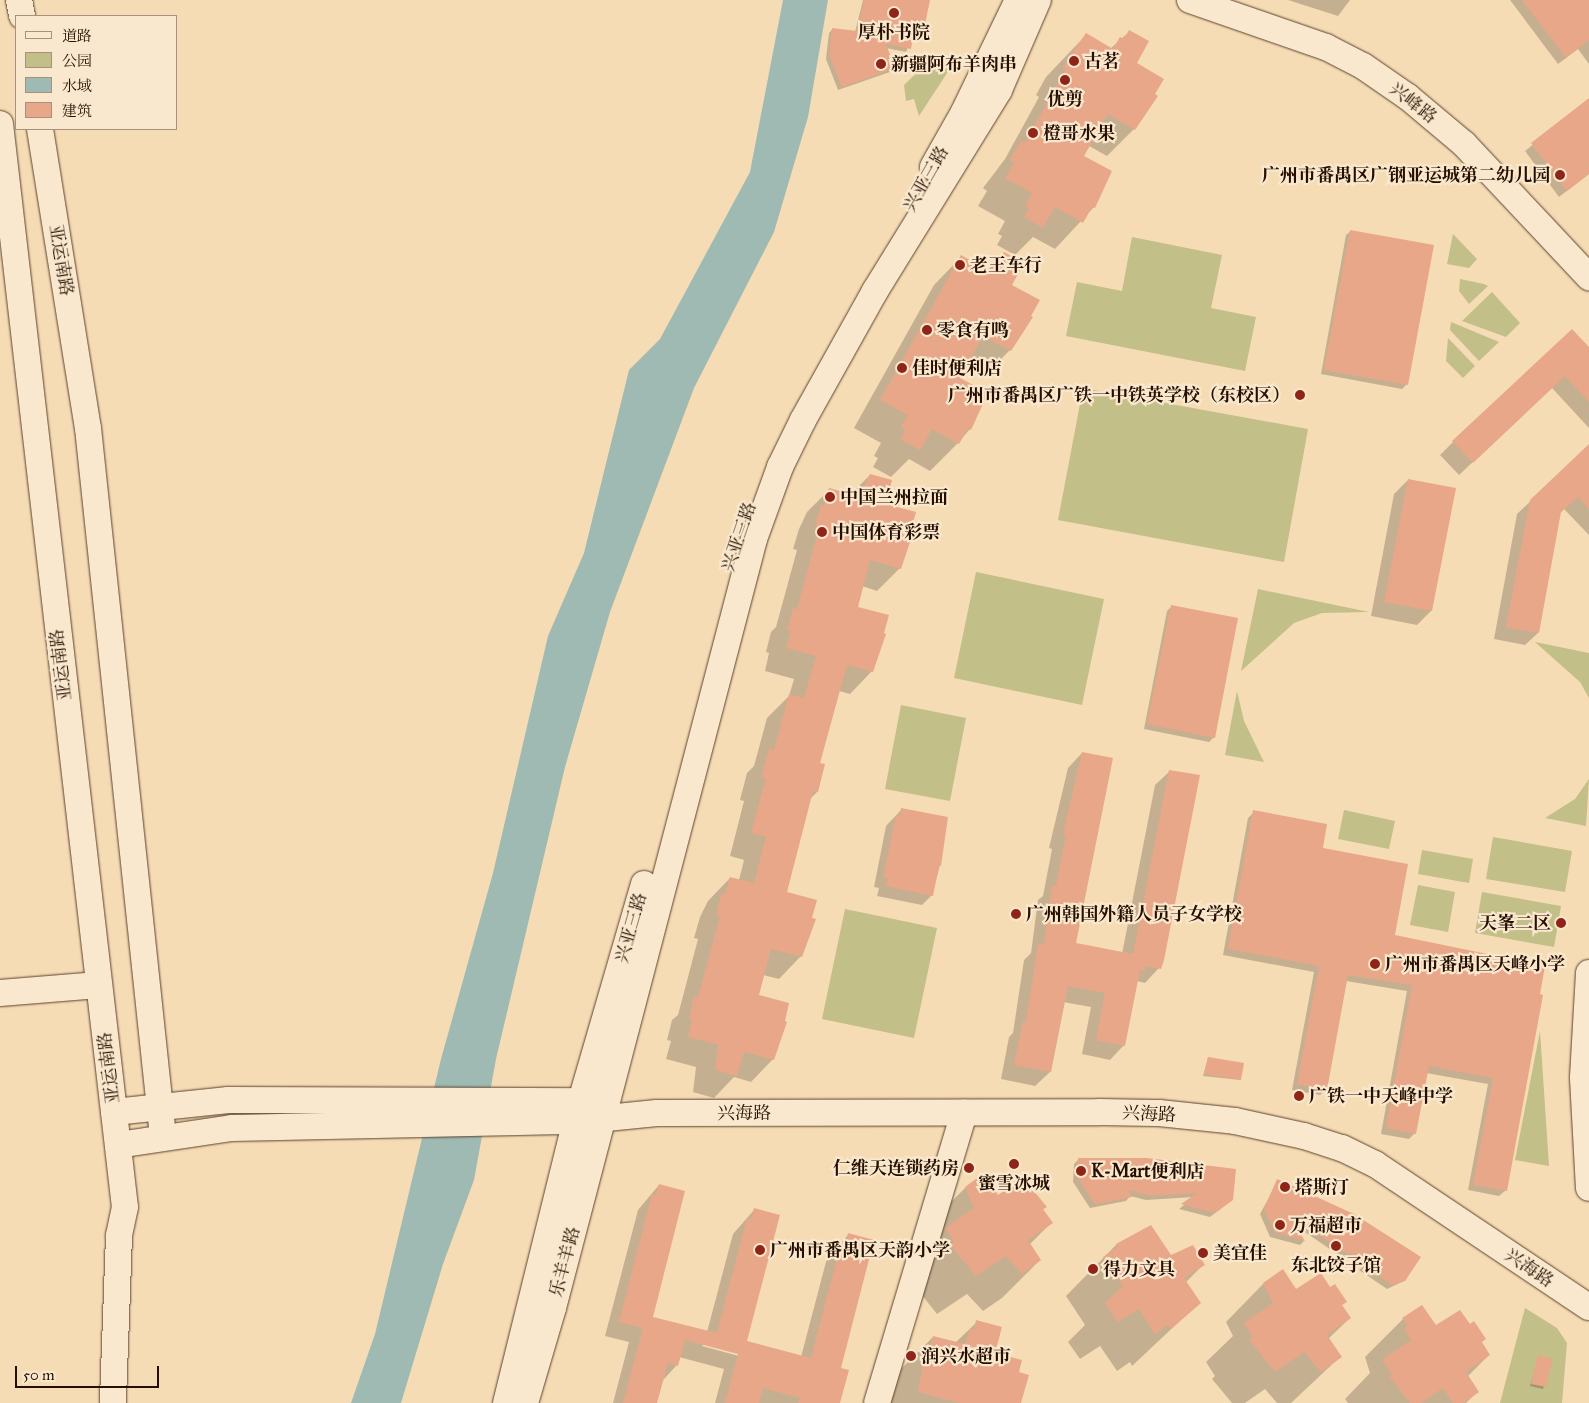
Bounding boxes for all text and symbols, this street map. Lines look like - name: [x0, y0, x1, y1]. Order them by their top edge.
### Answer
- marker: 厚朴书院: [888, 7, 900, 19]
- legend: [15, 15, 178, 130]
- place label: 厚朴书院: [858, 21, 930, 43]
- text: 道路: [62, 27, 92, 45]
- place label: 古茗: [1084, 50, 1120, 72]
- text: 公园: [62, 52, 92, 70]
- place label: 新疆阿布羊肉串: [891, 53, 1017, 75]
- marker: 古茗: [1068, 55, 1080, 67]
- marker: 新疆阿布羊肉串: [875, 58, 887, 70]
- marker: 优剪: [1059, 74, 1071, 86]
- text: 水域: [62, 77, 92, 95]
- street label: 兴峰路: [1385, 78, 1441, 128]
- place label: 优剪: [1047, 88, 1083, 110]
- text: 建筑: [62, 102, 92, 120]
- place label: 橙哥水果: [1043, 122, 1115, 144]
- marker: 橙哥水果: [1027, 127, 1039, 139]
- street label: 兴亚三路: [899, 142, 953, 216]
- place label: 广州市番禺区广钢亚运城第二幼儿园: [1262, 164, 1550, 186]
- marker: 广州市番禺区广钢亚运城第二幼儿园: [1554, 169, 1566, 181]
- street label: 亚运南路: [45, 223, 77, 297]
- place label: 老王车行: [970, 254, 1042, 276]
- marker: 老王车行: [954, 259, 966, 271]
- place label: 零食有鸣: [937, 319, 1009, 341]
- marker: 零食有鸣: [921, 324, 933, 336]
- place label: 佳时便利店: [912, 357, 1002, 379]
- marker: 佳时便利店: [896, 362, 908, 374]
- place label: 广州市番禺区广铁一中铁英学校（东校区）: [948, 384, 1290, 406]
- marker: 广州市番禺区广铁一中铁英学校（东校区）: [1294, 389, 1306, 401]
- place label: 中国兰州拉面: [840, 486, 948, 508]
- marker: 中国兰州拉面: [824, 491, 836, 503]
- street label: 兴亚三路: [717, 499, 761, 575]
- place label: 中国体育彩票: [832, 521, 940, 543]
- marker: 中国体育彩票: [816, 526, 828, 538]
- street label: 亚运南路: [46, 628, 76, 702]
- street label: 兴亚三路: [611, 890, 651, 966]
- place label: 广州韩国外籍人员子女学校: [1026, 903, 1242, 925]
- marker: 广州韩国外籍人员子女学校: [1010, 908, 1022, 920]
- place label: 天峯二区: [1479, 912, 1551, 934]
- marker: 天峯二区: [1555, 917, 1567, 929]
- place label: 广州市番禺区天峰小学: [1385, 953, 1565, 975]
- marker: 广州市番禺区天峰小学: [1369, 958, 1381, 970]
- street label: 亚运南路: [94, 1031, 124, 1105]
- place label: 广铁一中天峰中学: [1309, 1085, 1453, 1107]
- marker: 广铁一中天峰中学: [1293, 1090, 1305, 1102]
- street label: 兴海路: [717, 1102, 771, 1124]
- street label: 兴海路: [1121, 1102, 1177, 1126]
- place label: 仁维天连锁药房: [833, 1157, 959, 1179]
- marker: 蜜雪冰城: [1008, 1158, 1020, 1170]
- place label: K-Mart便利店: [1091, 1160, 1204, 1182]
- marker: 仁维天连锁药房: [963, 1162, 975, 1174]
- marker: K-Mart便利店: [1075, 1165, 1087, 1177]
- place label: 蜜雪冰城: [978, 1172, 1050, 1194]
- place label: 塔斯汀: [1295, 1176, 1349, 1198]
- marker: 塔斯汀: [1279, 1181, 1291, 1193]
- place label: 万福超市: [1290, 1214, 1362, 1236]
- marker: 万福超市: [1274, 1219, 1286, 1231]
- street label: 乐羊羊路: [545, 1224, 585, 1300]
- place label: 广州市番禺区天韵小学: [770, 1239, 950, 1261]
- marker: 东北饺子馆: [1330, 1240, 1342, 1252]
- place label: 美宜佳: [1213, 1242, 1267, 1264]
- marker: 广州市番禺区天韵小学: [754, 1244, 766, 1256]
- street label: 兴海路: [1501, 1244, 1557, 1292]
- marker: 美宜佳: [1197, 1247, 1209, 1259]
- place label: 东北饺子馆: [1291, 1254, 1381, 1276]
- place label: 得力文具: [1103, 1258, 1175, 1280]
- marker: 得力文具: [1087, 1263, 1099, 1275]
- place label: 润兴水超市: [921, 1345, 1011, 1367]
- marker: 润兴水超市: [905, 1350, 917, 1362]
- scale bar: [18, 1356, 161, 1388]
- text: 50 m: [23, 1366, 55, 1384]

